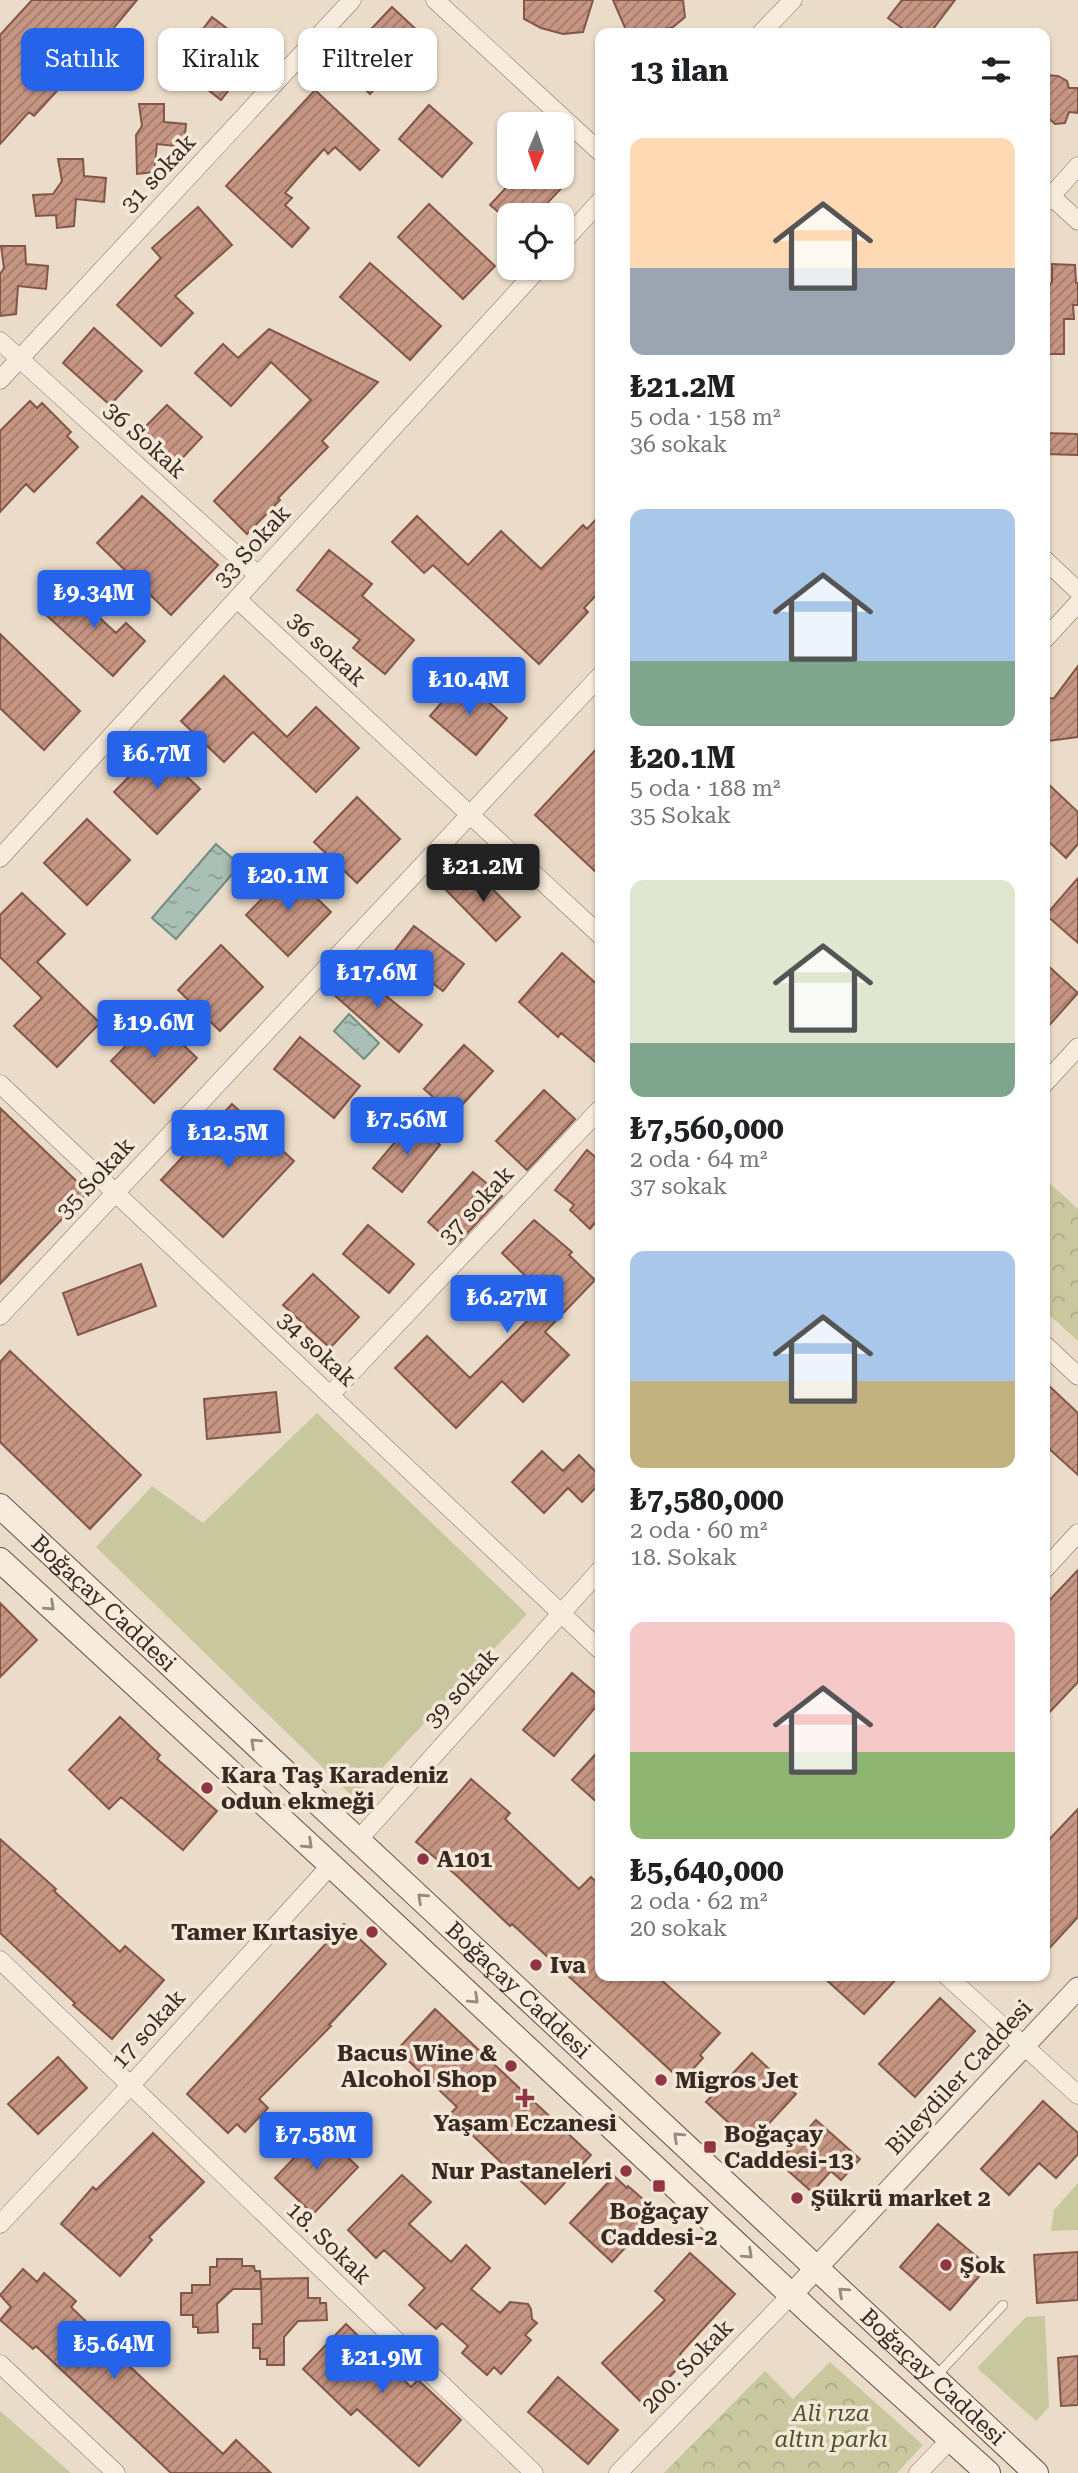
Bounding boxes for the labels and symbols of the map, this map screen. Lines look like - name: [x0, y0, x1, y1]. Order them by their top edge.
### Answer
- north arrow: [497, 112, 574, 189]
- street label: 31 sokak: [115, 128, 202, 218]
- street label: 36 Sokak: [98, 396, 192, 485]
- street label: 33 Sokak: [208, 499, 297, 593]
- pin: ₺9.34M: [37, 570, 151, 630]
- street label: 36 sokak: [282, 606, 372, 693]
- pin: ₺10.4M: [412, 658, 526, 717]
- pin: ₺6.7M: [108, 732, 206, 791]
- pin: ₺21.2M: [426, 844, 540, 904]
- pin: ₺20.1M: [231, 853, 345, 913]
- pin: ₺17.6M: [320, 950, 434, 1010]
- pin: ₺19.6M: [97, 1000, 211, 1060]
- pin: ₺7.56M: [350, 1098, 464, 1157]
- pin: ₺12.5M: [171, 1110, 285, 1170]
- street label: 35 Sokak: [51, 1132, 140, 1225]
- street label: 37 sokak: [433, 1160, 520, 1250]
- pin: ₺6.27M: [450, 1276, 564, 1335]
- street label: 34 sokak: [272, 1306, 362, 1393]
- street label: Boğaçay Caddesi: [26, 1529, 181, 1677]
- one-way arrow: [42, 1598, 55, 1611]
- street label: 39 sokak: [419, 1643, 504, 1734]
- one-way arrow: [250, 1739, 263, 1752]
- place label: Kara Taş Karadeniz odun ekmeği: [221, 1762, 448, 1815]
- marker: Kara Taş Karadeniz odun ekmeği: [199, 1780, 215, 1796]
- one-way arrow: [300, 1835, 313, 1848]
- place label: A101: [437, 1846, 492, 1873]
- marker: A101: [415, 1851, 431, 1867]
- one-way arrow: [417, 1894, 430, 1906]
- street label: Boğaçay Caddesi: [440, 1916, 596, 2064]
- place label: Tamer Kırtasiye: [171, 1919, 358, 1946]
- marker: Tamer Kırtasiye: [364, 1924, 380, 1940]
- place label: Iva: [550, 1952, 586, 1979]
- marker: Iva: [528, 1957, 544, 1973]
- street label: 17 sokak: [106, 1984, 191, 2075]
- one-way arrow: [466, 1990, 479, 2003]
- street label: Bileydiler Caddesi: [881, 1994, 1038, 2160]
- place label: Bacus Wine & Alcohol Shop: [337, 2040, 497, 2093]
- marker: Bacus Wine & Alcohol Shop: [503, 2058, 519, 2074]
- place label: Migros Jet: [675, 2067, 798, 2094]
- marker: Migros Jet: [653, 2072, 669, 2088]
- marker: Yaşam Eczanesi: [517, 2090, 533, 2106]
- place label: Yaşam Eczanesi: [433, 2110, 617, 2137]
- pin: ₺7.58M: [259, 2112, 373, 2172]
- place label: Boğaçay Caddesi-13: [724, 2121, 854, 2174]
- one-way arrow: [673, 2133, 686, 2145]
- marker: Boğaçay Caddesi-13: [702, 2139, 718, 2155]
- place label: Nur Pastaneleri: [431, 2158, 612, 2185]
- marker: Nur Pastaneleri: [618, 2163, 634, 2179]
- marker: Boğaçay Caddesi-2: [651, 2178, 667, 2194]
- place label: Şükrü market 2: [811, 2185, 991, 2212]
- marker: Şükrü market 2: [789, 2190, 805, 2206]
- street label: 18. Sokak: [281, 2196, 377, 2291]
- place label: Boğaçay Caddesi-2: [601, 2198, 717, 2251]
- one-way arrow: [740, 2246, 753, 2259]
- place label: Şok: [960, 2252, 1006, 2279]
- marker: Şok: [938, 2257, 954, 2273]
- one-way arrow: [839, 2288, 852, 2301]
- street label: Boğaçay Caddesi: [855, 2303, 1010, 2451]
- street label: 200. Sokak: [636, 2314, 739, 2419]
- pin: ₺5.64M: [57, 2322, 171, 2381]
- pin: ₺21.9M: [325, 2336, 439, 2395]
- park label: Ali rıza altın parkı: [774, 2400, 888, 2453]

